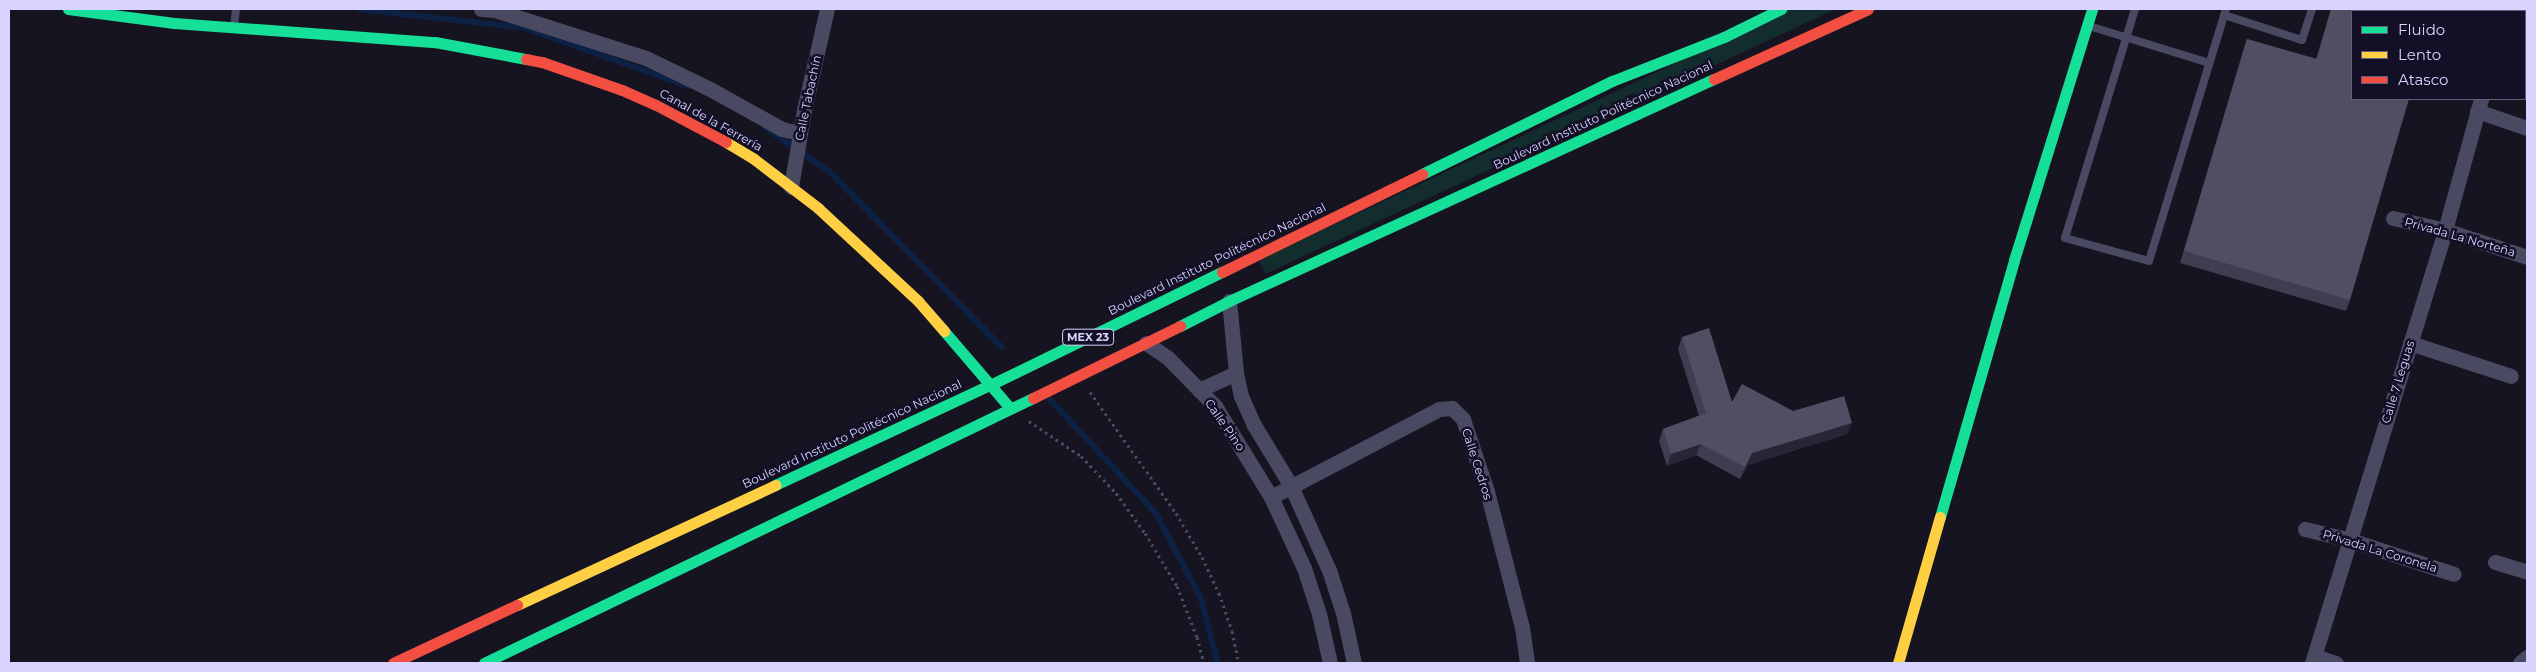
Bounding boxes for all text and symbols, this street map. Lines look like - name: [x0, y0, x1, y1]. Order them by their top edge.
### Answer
- legend: [2351, 10, 2526, 100]
- text: Fluido: [2398, 20, 2445, 39]
- text: Lento: [2398, 45, 2441, 64]
- street label: Calle Tabachín: [792, 54, 824, 142]
- street label: Boulevard Instituto Politécnico Nacional: [1491, 58, 1715, 172]
- text: Atasco: [2398, 70, 2448, 89]
- street label: Canal de la Ferrería: [657, 86, 765, 154]
- street label: Boulevard Instituto Politécnico Nacional: [1106, 200, 1328, 318]
- street label: Privada La Norteña: [2403, 214, 2517, 260]
- road number: MEX 23: [1062, 328, 1114, 346]
- street label: Calle 7 Leguas: [2379, 339, 2417, 425]
- street label: Boulevard Instituto Politécnico Nacional: [740, 377, 964, 491]
- street label: Calle Pino: [1202, 396, 1248, 454]
- street label: Calle Cedros: [1459, 427, 1495, 501]
- street label: Privada La Coronela: [2321, 527, 2439, 575]

